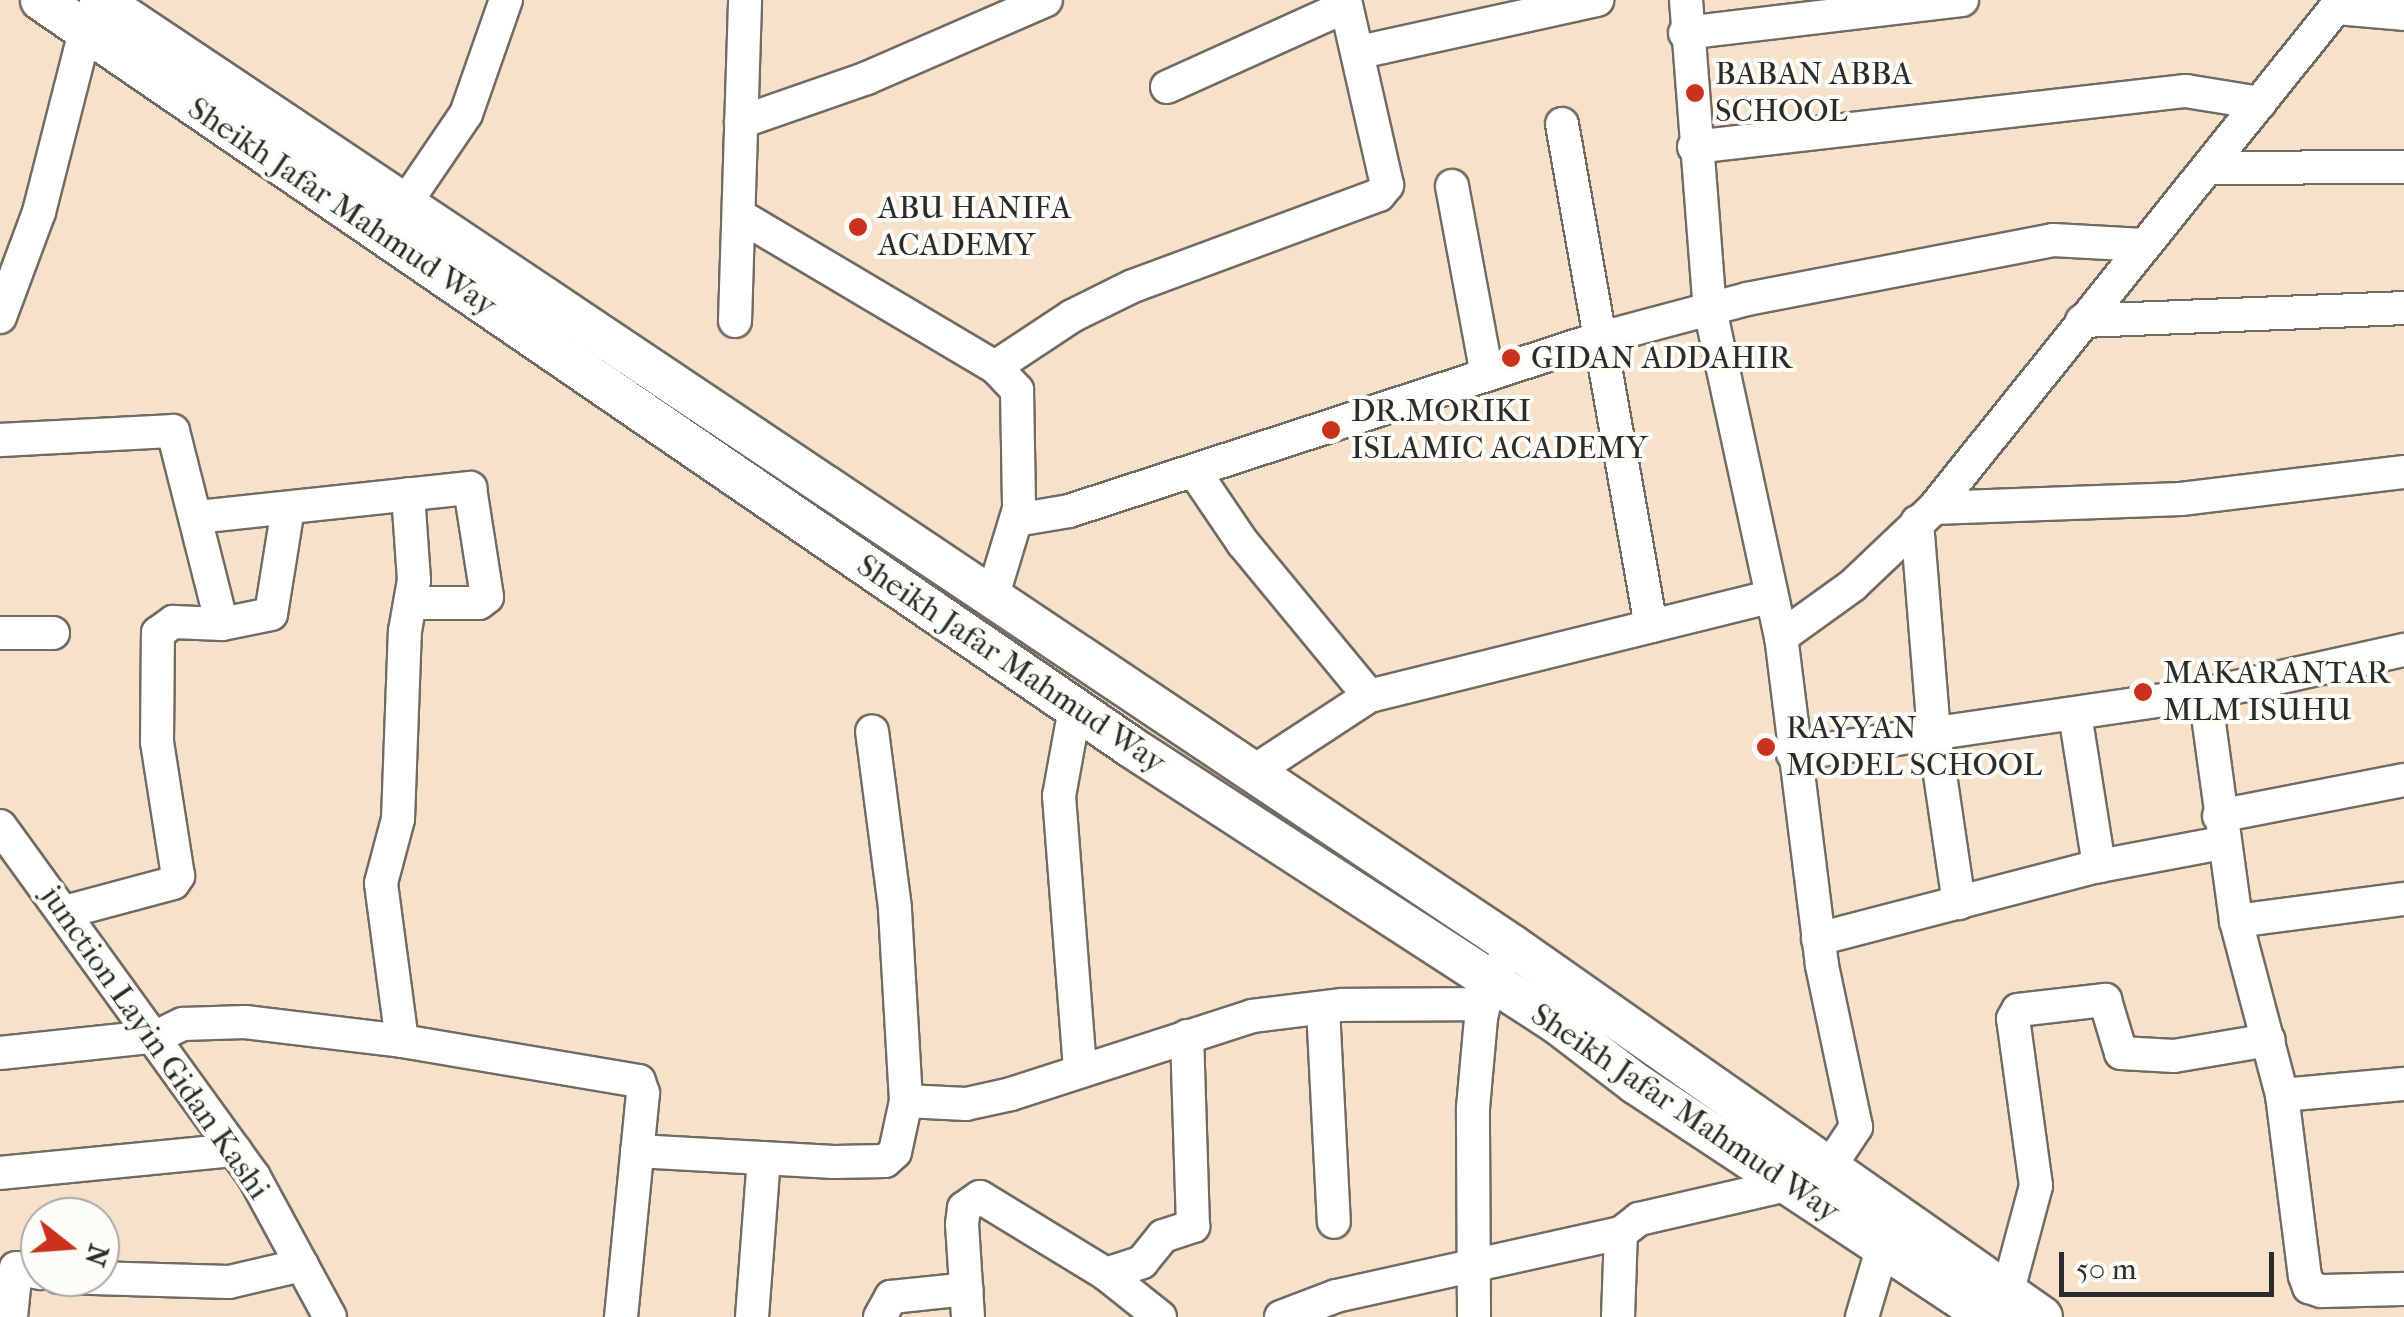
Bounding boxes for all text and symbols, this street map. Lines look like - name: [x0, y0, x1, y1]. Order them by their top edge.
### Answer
- place label: BABAN ABBA SCHOOL: [1715, 56, 1912, 131]
- marker: BABAN ABBA SCHOOL: [1684, 82, 1706, 104]
- street label: Sheikh Jafar Mahmud Way: [180, 89, 504, 325]
- place label: ABU HANIFA ACADEMY: [878, 190, 1071, 265]
- marker: ABU HANIFA ACADEMY: [847, 216, 869, 238]
- place label: GIDAN ADDAHIR: [1531, 339, 1792, 377]
- marker: GIDAN ADDAHIR: [1500, 347, 1522, 369]
- place label: DR.MORIKI ISLAMIC ACADEMY: [1351, 393, 1648, 468]
- marker: DR.MORIKI ISLAMIC ACADEMY: [1320, 419, 1342, 441]
- street label: Sheikh Jafar Mahmud Way: [849, 546, 1173, 782]
- place label: MAKARANTAR MLM ISUHU: [2163, 655, 2390, 730]
- marker: MAKARANTAR MLM ISUHU: [2132, 681, 2154, 703]
- place label: RAYYAN MODEL SCHOOL: [1786, 710, 2042, 785]
- marker: RAYYAN MODEL SCHOOL: [1755, 736, 1777, 758]
- street label: junction Layin Gidan Kashi: [32, 879, 278, 1207]
- street label: Sheikh Jafar Mahmud Way: [1523, 995, 1847, 1231]
- north arrow: [20, 1197, 120, 1297]
- scale bar: [2064, 1232, 2279, 1294]
- text: N: [78, 1240, 116, 1270]
- text: 50 m: [2076, 1252, 2137, 1287]

